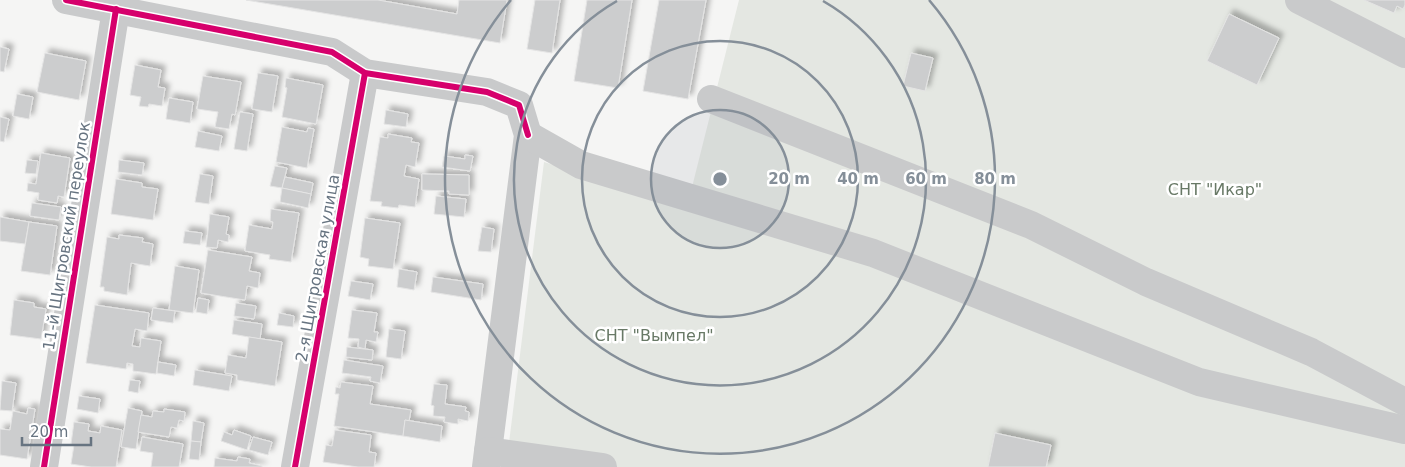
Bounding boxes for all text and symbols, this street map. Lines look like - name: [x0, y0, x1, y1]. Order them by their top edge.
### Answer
- street label: 11-й Щигровский переулок: [39, 120, 94, 352]
- centre of rings: [711, 170, 729, 188]
- text: 20 m: [768, 170, 810, 188]
- text: 40 m: [837, 170, 879, 188]
- text: 60 m: [905, 170, 947, 188]
- text: 80 m: [974, 170, 1016, 188]
- street label: 2-я Щигровская улица: [292, 173, 343, 363]
- park label: СНТ "Икар": [1168, 180, 1262, 199]
- park label: СНТ "Вымпел": [595, 326, 714, 345]
- scale bar: [22, 414, 91, 446]
- text: 20 m: [30, 423, 68, 441]

